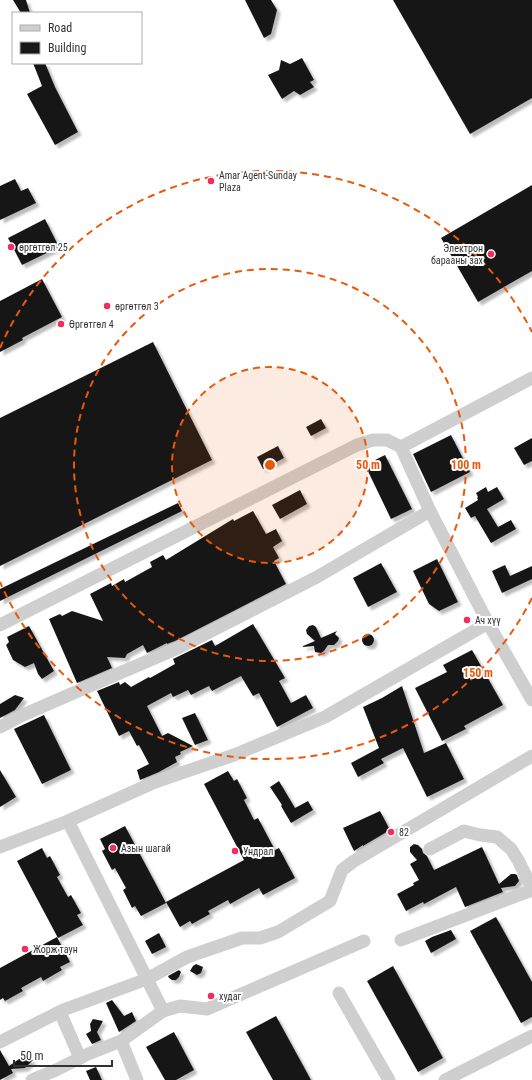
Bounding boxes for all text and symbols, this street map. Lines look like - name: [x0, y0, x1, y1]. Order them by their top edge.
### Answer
- legend: [12, 12, 142, 64]
- text: Road: [48, 21, 72, 35]
- text: Building: [48, 41, 86, 55]
- place label: Amar Agent-Sunday Plaza: [219, 170, 297, 193]
- marker: Amar Agent-Sunday Plaza: [206, 176, 216, 186]
- marker: өргөтгөл 25: [6, 242, 16, 252]
- place label: өргөтгөл 25: [19, 242, 68, 253]
- place label: Электрон барааны зах: [431, 243, 484, 266]
- marker: Электрон барааны зах: [486, 249, 496, 259]
- marker: өргөтгөл 3: [102, 301, 112, 311]
- place label: өргөтгөл 3: [115, 301, 159, 312]
- marker: Өргөтгөл 4: [56, 319, 66, 329]
- place label: Өргөтгөл 4: [69, 319, 114, 330]
- centre of rings: [263, 458, 277, 472]
- text: 50 m: [356, 458, 380, 472]
- text: 100 m: [451, 458, 481, 472]
- marker: Ач хүү: [462, 615, 472, 625]
- place label: Ач хүү: [475, 615, 501, 626]
- text: 150 m: [463, 666, 493, 680]
- marker: 82: [386, 827, 396, 837]
- place label: 82: [399, 827, 409, 838]
- marker: Азын шагай: [108, 843, 118, 853]
- place label: Азын шагай: [121, 843, 171, 854]
- marker: Ундрал: [230, 846, 240, 856]
- place label: Ундрал: [243, 846, 273, 857]
- marker: Жорж таун: [20, 944, 30, 954]
- place label: Жорж таун: [33, 944, 78, 955]
- marker: худаг: [206, 991, 216, 1001]
- place label: худаг: [219, 991, 241, 1002]
- scale bar: [14, 1042, 112, 1068]
- text: 50 m: [20, 1049, 44, 1063]

